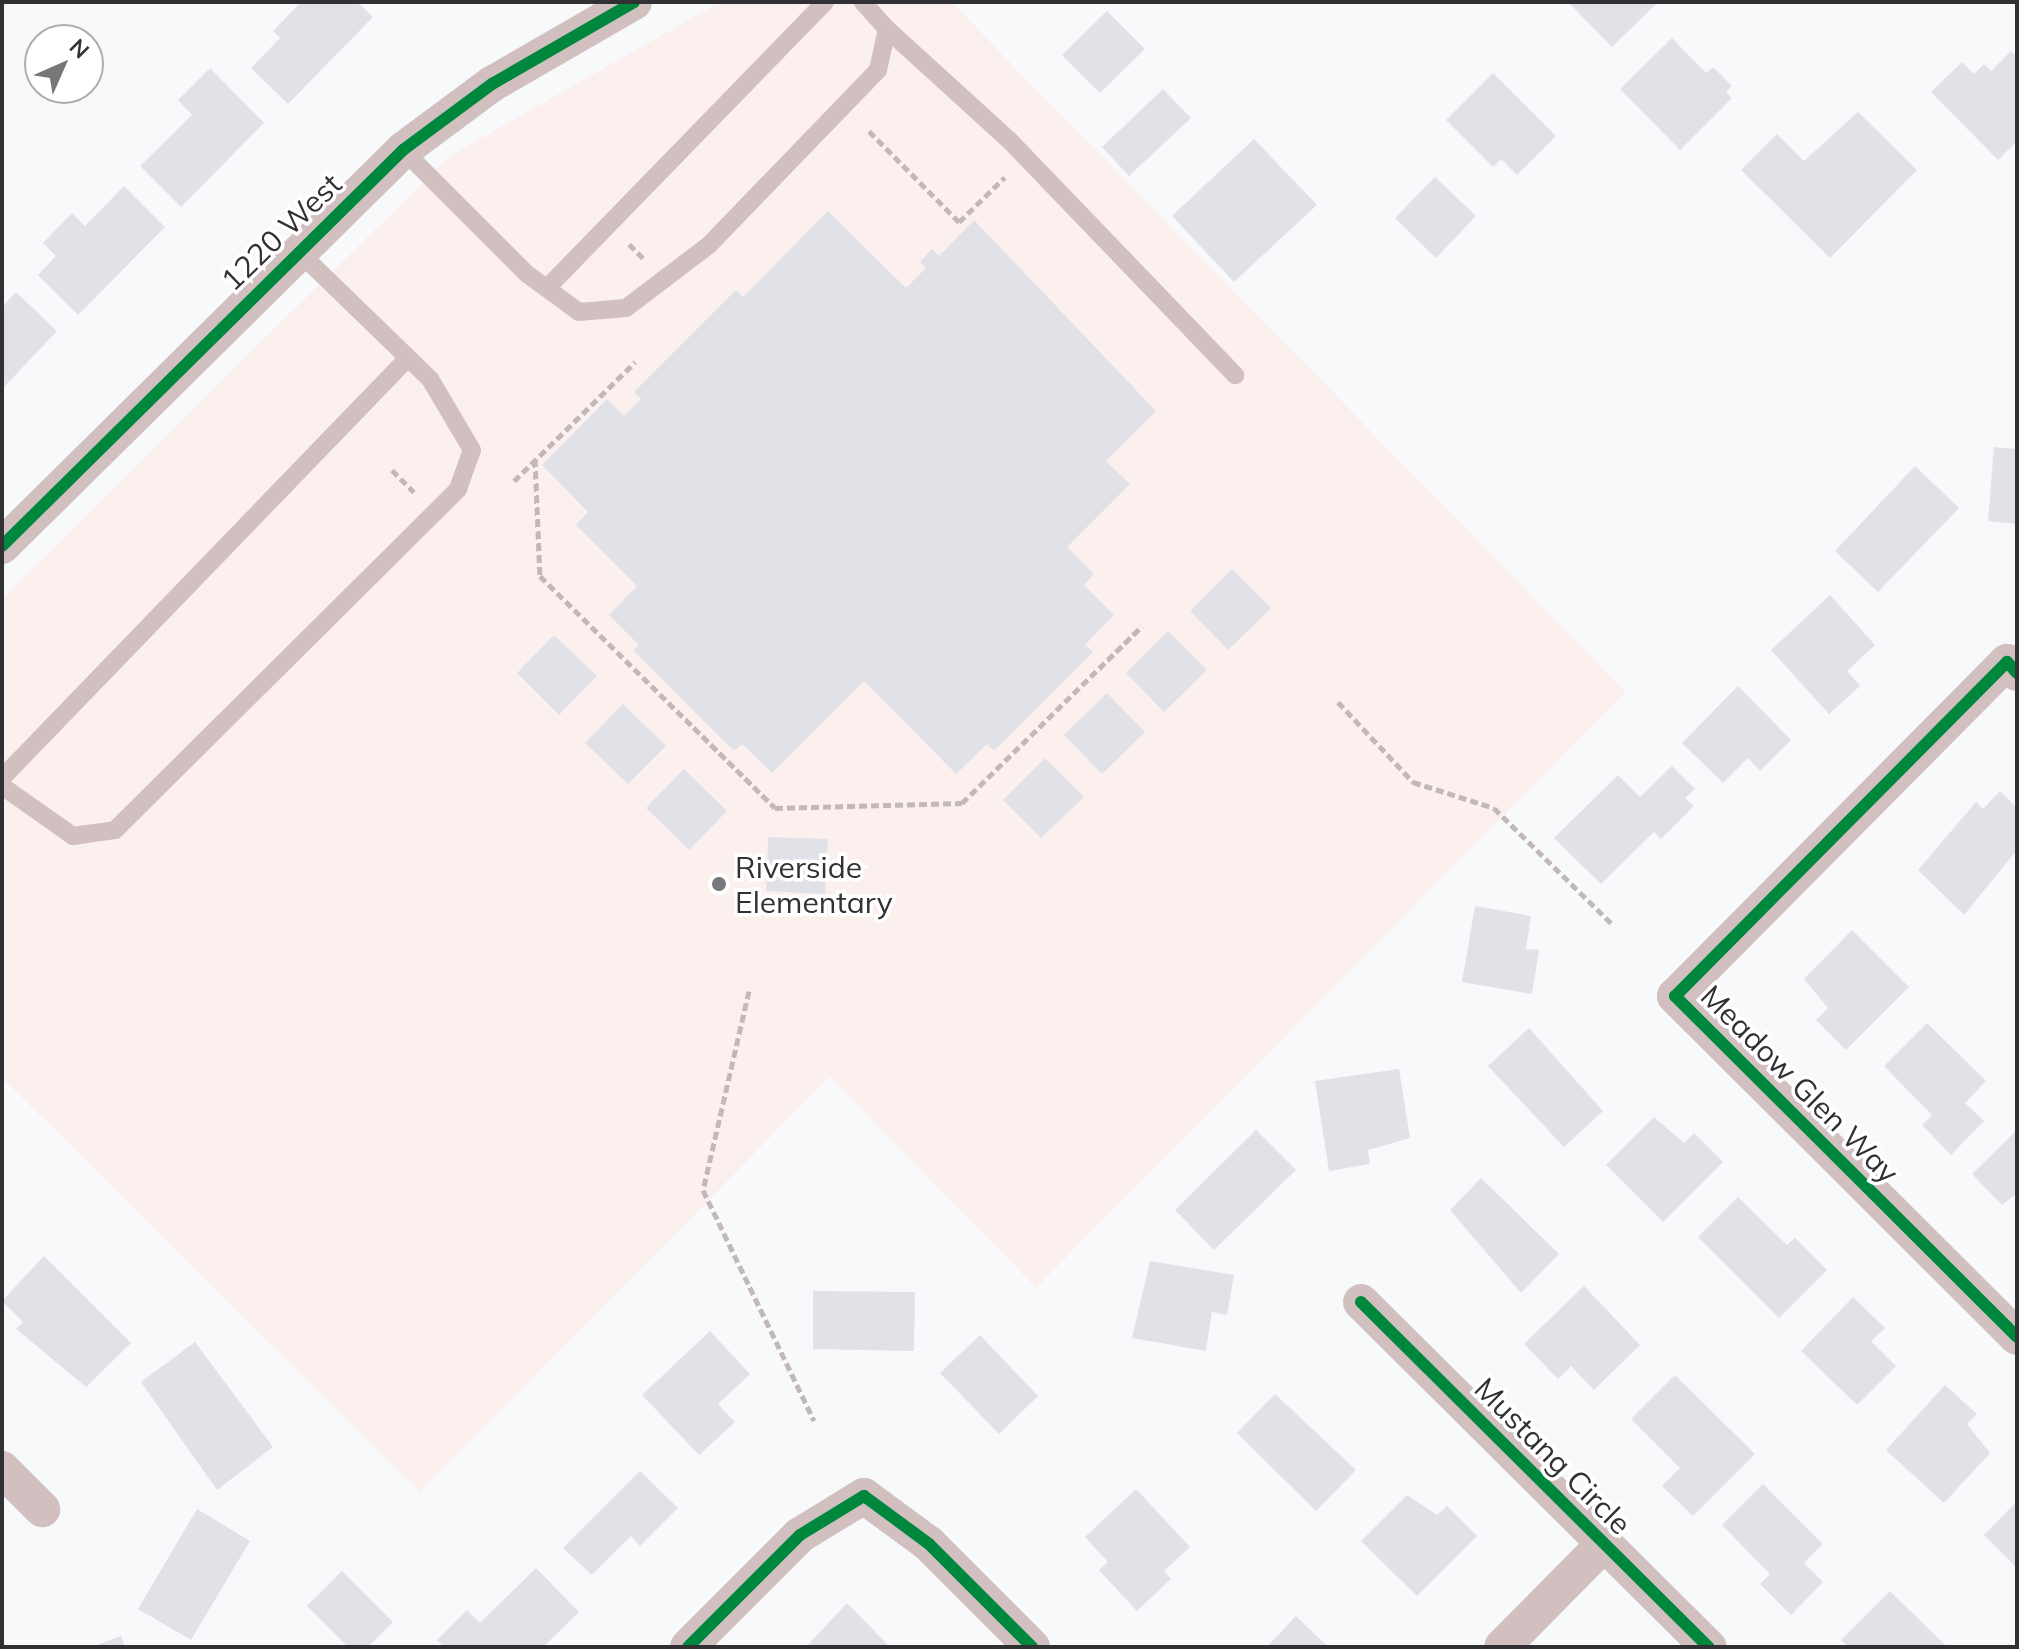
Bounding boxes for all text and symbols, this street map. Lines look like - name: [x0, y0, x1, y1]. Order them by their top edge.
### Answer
- north arrow: [24, 24, 104, 104]
- text: N: [64, 33, 95, 64]
- street label: 1220 West: [213, 166, 349, 298]
- place label: Riverside Elementary: [735, 849, 893, 920]
- marker: Riverside Elementary: [710, 875, 728, 893]
- street label: Meadow Glen Way: [1694, 978, 1906, 1190]
- street label: Mustang Circle: [1467, 1370, 1639, 1542]

